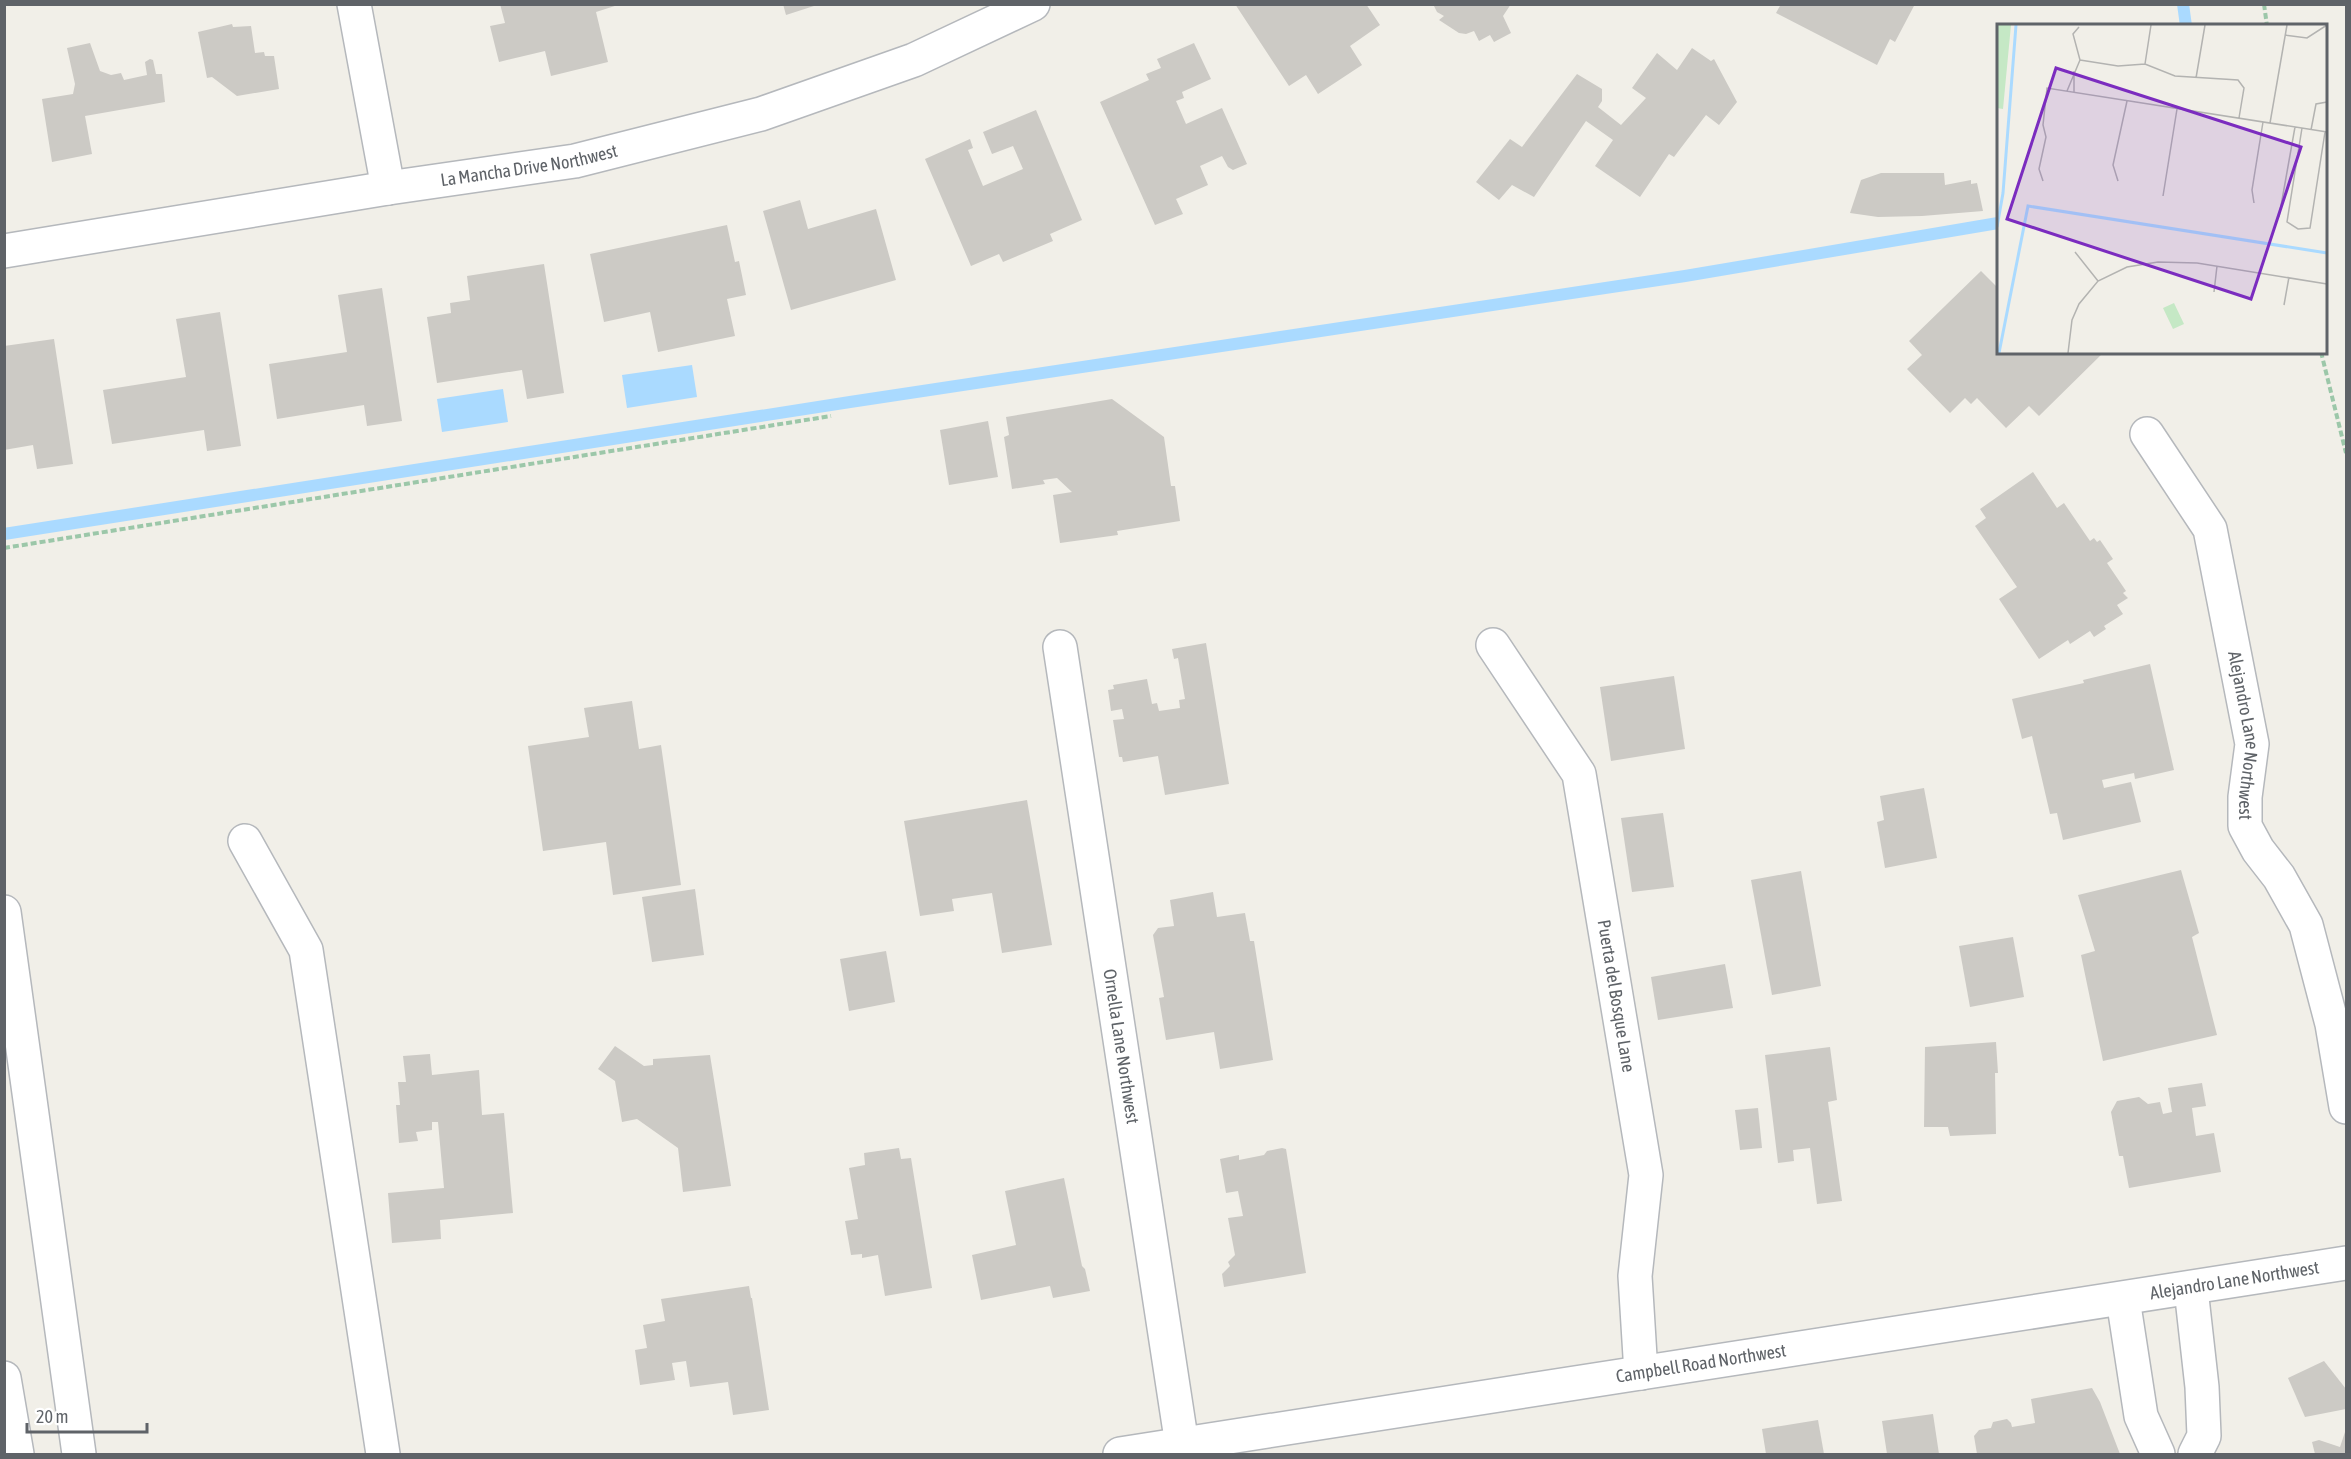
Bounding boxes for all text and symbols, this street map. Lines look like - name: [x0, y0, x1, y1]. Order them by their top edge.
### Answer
- inset map: [1997, 24, 2327, 354]
- street label: La Mancha Drive Northwest: [439, 140, 620, 190]
- street label: Alejandro Lane Northwest: [2224, 649, 2263, 820]
- street label: Puerta del Bosque Lane: [1593, 918, 1640, 1074]
- street label: Ornella Lane Northwest: [1099, 967, 1144, 1125]
- street label: Alejandro Lane Northwest: [2148, 1256, 2321, 1303]
- street label: Campbell Road Northwest: [1614, 1339, 1788, 1387]
- scale bar: [27, 1396, 147, 1434]
- text: 20 m: [36, 1406, 68, 1427]

